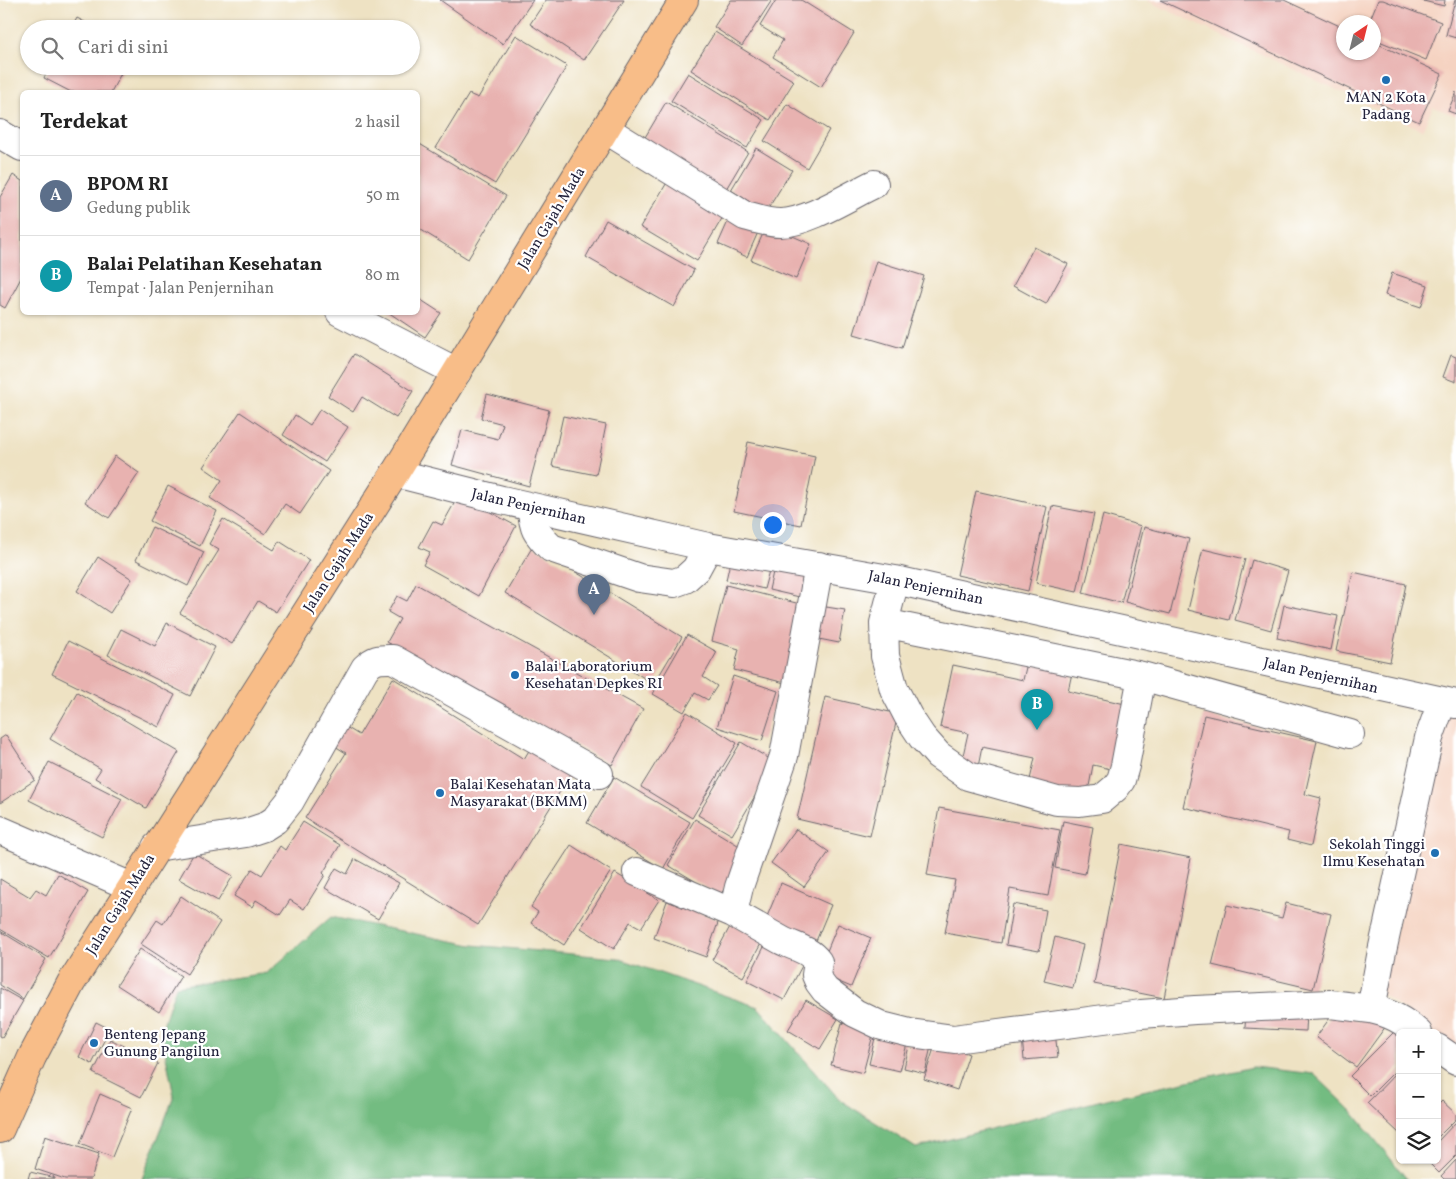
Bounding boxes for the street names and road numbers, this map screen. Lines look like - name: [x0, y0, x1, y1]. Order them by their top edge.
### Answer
- street label: Jalan Gajah Mada: [513, 164, 591, 274]
- street label: Jalan Penjernihan: [469, 484, 588, 531]
- street label: Jalan Gajah Mada: [299, 509, 380, 617]
- street label: Jalan Penjernihan: [866, 566, 985, 611]
- street label: Jalan Penjernihan: [1261, 653, 1380, 700]
- street label: Jalan Gajah Mada: [82, 850, 161, 959]

